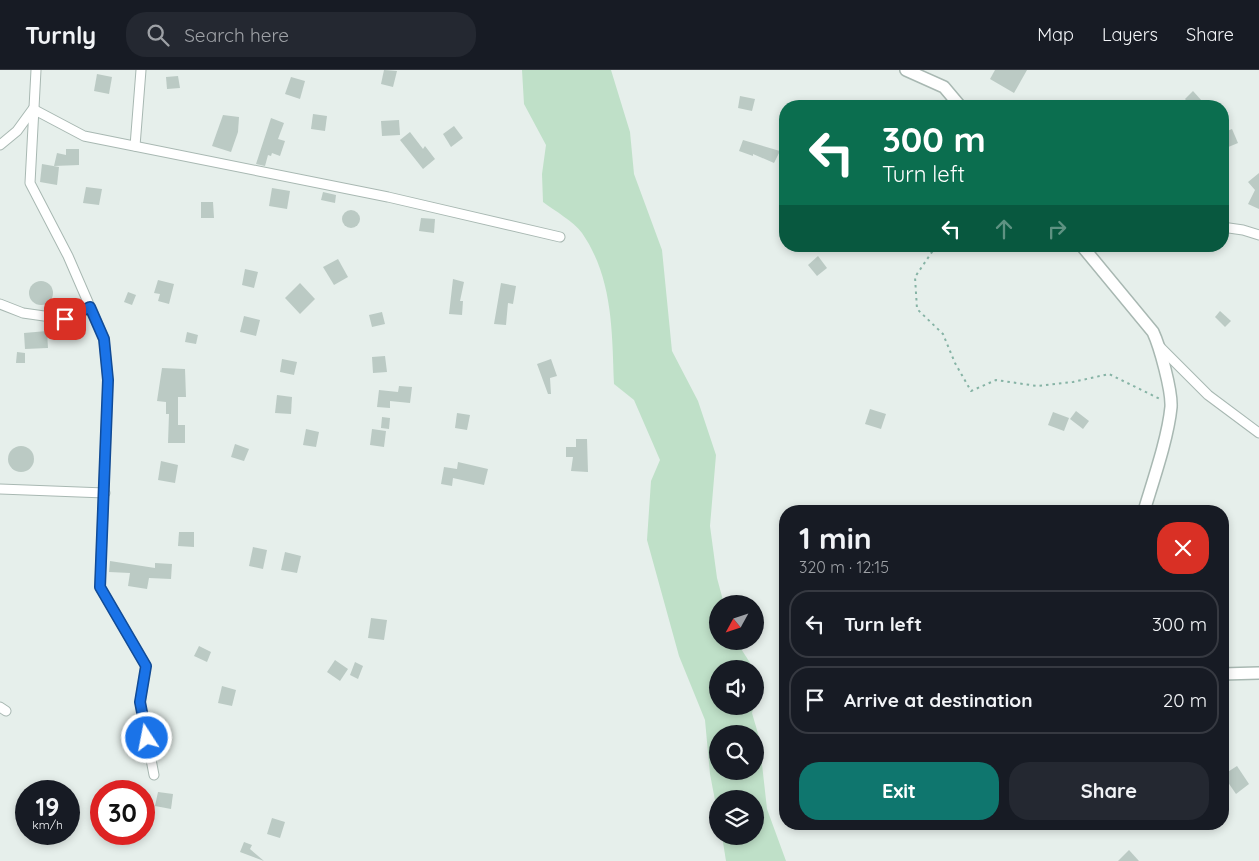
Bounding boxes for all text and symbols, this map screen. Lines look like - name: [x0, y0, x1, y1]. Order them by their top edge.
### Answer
- search box: [126, 12, 476, 57]
- text: Turnly: [25, 20, 96, 50]
- icon: search: [144, 21, 172, 49]
- text: Search here: [184, 23, 289, 47]
- text: Map: [1037, 23, 1074, 46]
- text: Layers: [1102, 23, 1158, 46]
- text: Share: [1186, 23, 1234, 46]
- text: 300 m: [882, 117, 986, 161]
- icon: left: [799, 120, 864, 185]
- text: Turn left: [882, 160, 965, 188]
- icon: left: [937, 215, 965, 243]
- icon: ahead: [990, 215, 1018, 243]
- icon: right: [1043, 215, 1071, 243]
- pin: [44, 298, 86, 340]
- icon: arrive: [51, 305, 79, 333]
- text: 1 min: [799, 519, 872, 557]
- button: close: [1157, 522, 1209, 574]
- text: 320 m · 12:15: [799, 557, 889, 577]
- north arrow: [709, 595, 764, 650]
- map controls: [709, 595, 764, 845]
- icon: left: [801, 610, 829, 638]
- text: Turn left: [844, 612, 922, 636]
- text: 300 m: [1152, 612, 1207, 636]
- button: sound: [709, 660, 764, 715]
- icon: arrive: [801, 686, 829, 714]
- text: Arrive at destination: [844, 688, 1033, 712]
- text: 20 m: [1163, 688, 1207, 712]
- position arrow: [120, 711, 172, 763]
- button: search: [709, 725, 764, 780]
- button: Exit: [799, 762, 999, 820]
- button: Share: [1009, 762, 1209, 820]
- speed limit sign: 30: [90, 780, 155, 845]
- button: layers: [709, 790, 764, 845]
- text: 19: [36, 791, 59, 822]
- text: km/h: [32, 817, 63, 832]

